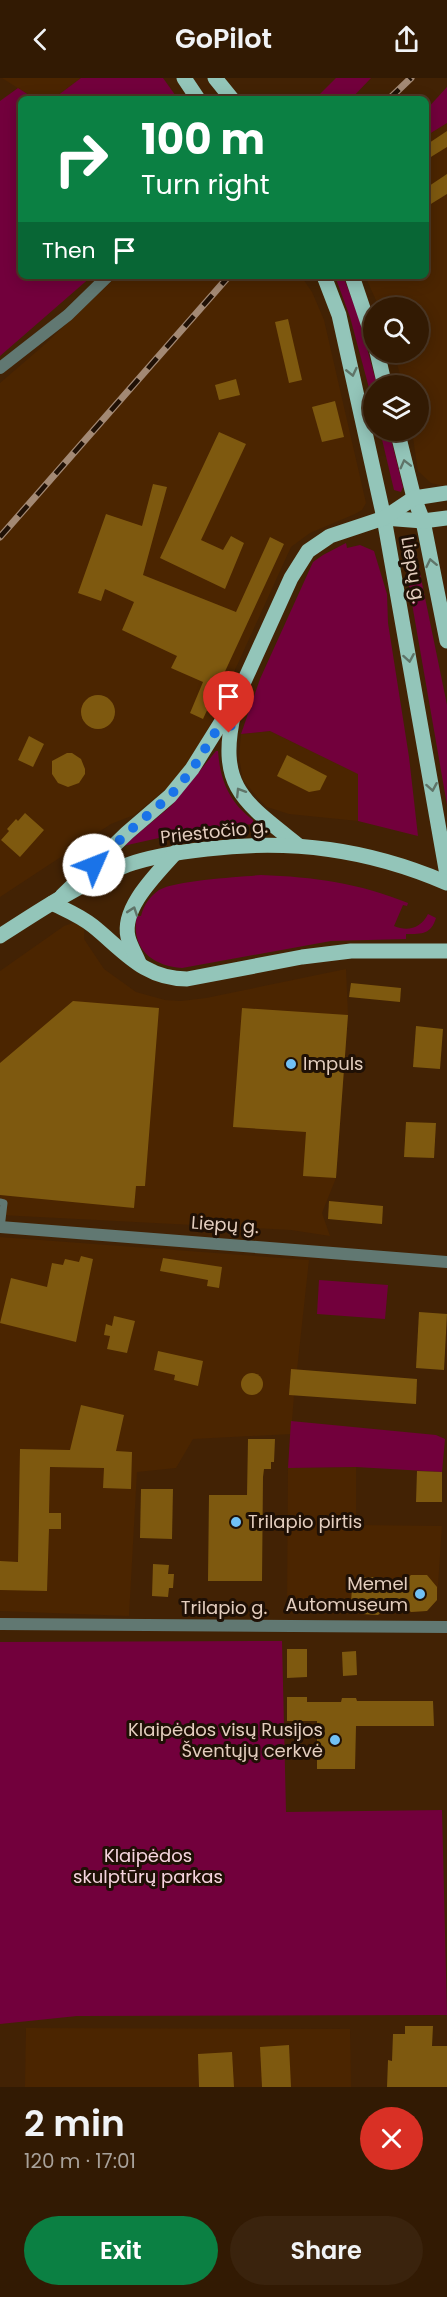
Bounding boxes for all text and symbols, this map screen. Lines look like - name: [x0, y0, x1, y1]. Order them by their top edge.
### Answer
- text: GoPilot: [175, 20, 272, 57]
- icon: back: [24, 23, 57, 56]
- icon: share: [390, 23, 423, 56]
- text: 100 m: [141, 110, 265, 169]
- icon: right: [42, 120, 120, 198]
- text: Turn right: [141, 166, 270, 203]
- icon: arrive: [108, 234, 141, 267]
- text: Then: [42, 235, 96, 266]
- map controls: [363, 297, 429, 441]
- button: search: [363, 297, 429, 363]
- one-way arrow: [345, 367, 358, 377]
- button: layers: [363, 375, 429, 441]
- one-way arrow: [400, 459, 413, 469]
- street label: Liepų g.: [395, 534, 432, 605]
- one-way arrow: [425, 558, 438, 568]
- one-way arrow: [402, 653, 415, 663]
- pin: [203, 671, 254, 733]
- icon: arrive: [212, 680, 245, 713]
- one-way arrow: [425, 782, 438, 792]
- one-way arrow: [236, 787, 247, 798]
- street label: Priestočio g.: [159, 813, 269, 850]
- position arrow: [62, 833, 126, 897]
- one-way arrow: [126, 906, 138, 917]
- place label: Impuls: [303, 1051, 363, 1076]
- marker: Impuls: [284, 1057, 298, 1071]
- street label: Liepų g.: [190, 1210, 260, 1239]
- place label: Trilapio pirtis: [248, 1509, 362, 1534]
- marker: Trilapio pirtis: [229, 1515, 243, 1529]
- place label: Memel Automuseum: [286, 1571, 408, 1617]
- marker: Memel Automuseum: [413, 1587, 427, 1601]
- street label: Trilapio g.: [181, 1595, 267, 1620]
- place label: Klaipėdos visų Rusijos Šventųjų cerkvė: [128, 1717, 323, 1763]
- marker: Klaipėdos visų Rusijos Šventųjų cerkvė: [328, 1733, 342, 1747]
- park label: Klaipėdos skulptūrų parkas: [73, 1843, 223, 1889]
- text: 2 min: [24, 2098, 125, 2149]
- button: close: [360, 2107, 423, 2170]
- text: 120 m · 17:01: [24, 2147, 136, 2175]
- button: Exit: [24, 2216, 218, 2285]
- button: Share: [230, 2216, 423, 2285]

